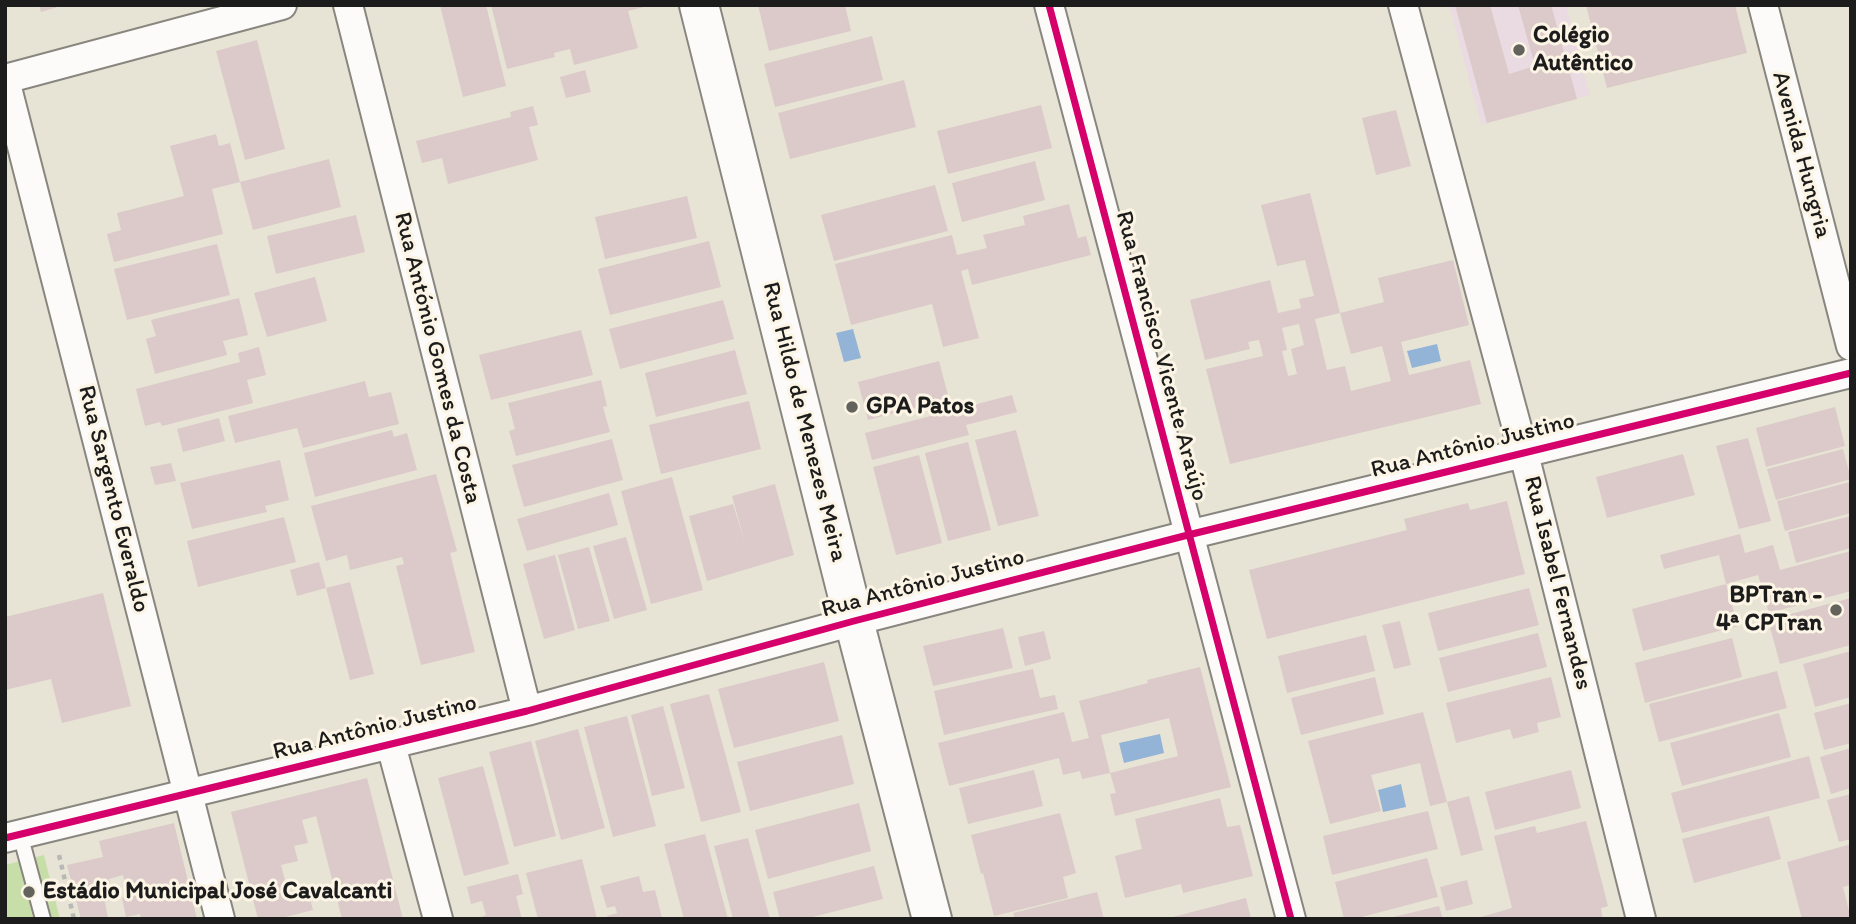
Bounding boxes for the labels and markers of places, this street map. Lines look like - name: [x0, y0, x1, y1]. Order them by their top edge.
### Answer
- place label: Colégio Autêntico: [1533, 22, 1633, 78]
- marker: Colégio Autêntico: [1511, 42, 1527, 58]
- place label: GPA Patos: [866, 393, 974, 421]
- marker: GPA Patos: [844, 399, 860, 415]
- place label: BPTran - 4ª CPTran: [1716, 582, 1822, 638]
- marker: BPTran - 4ª CPTran: [1828, 602, 1844, 618]
- place label: Estádio Municipal José Cavalcanti: [43, 878, 392, 906]
- marker: Estádio Municipal José Cavalcanti: [21, 884, 37, 900]

